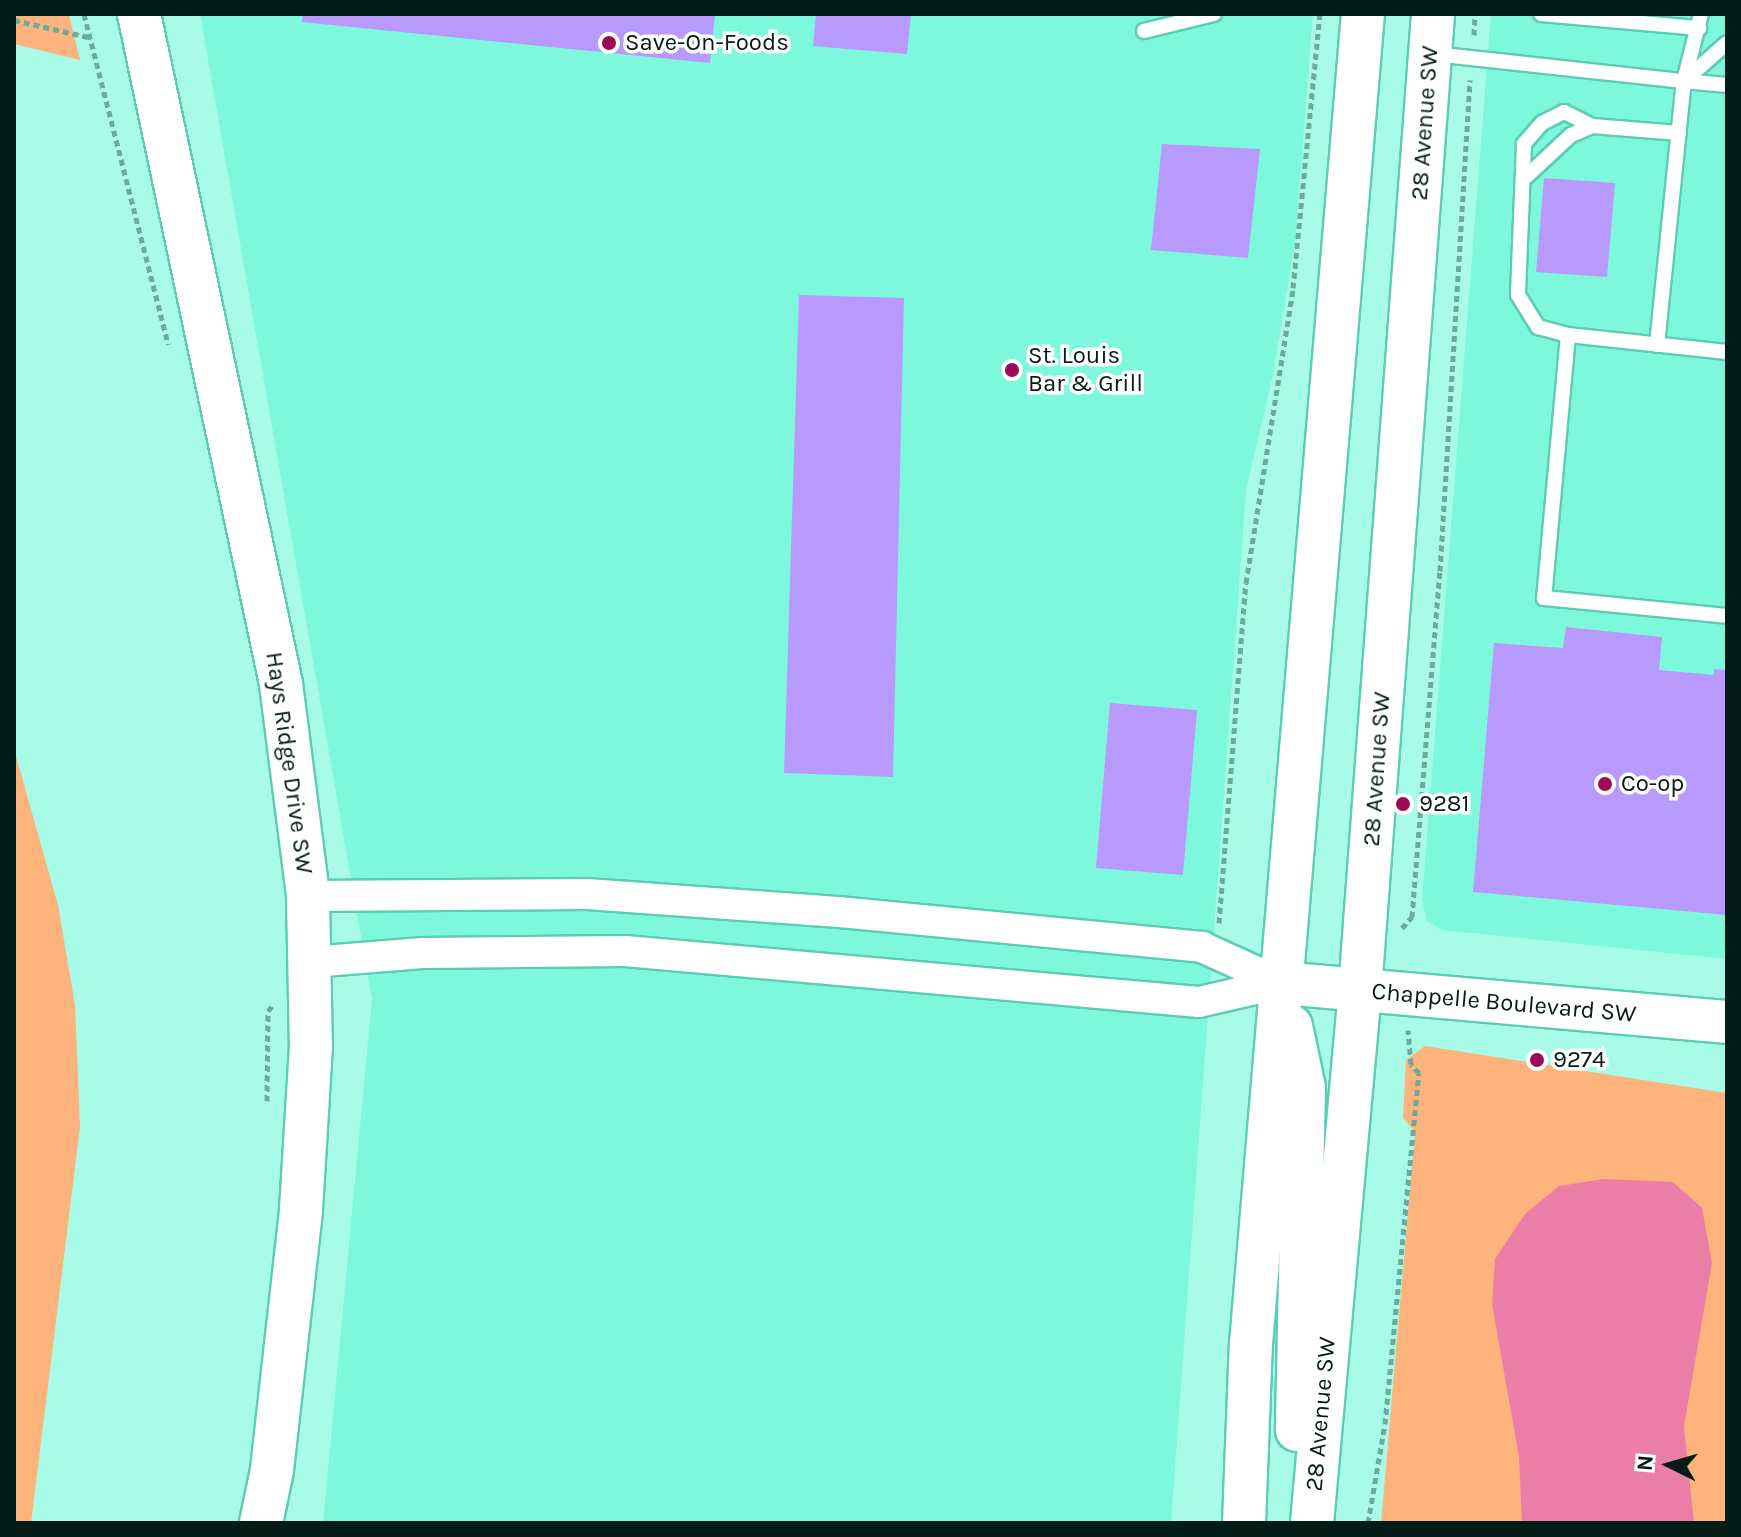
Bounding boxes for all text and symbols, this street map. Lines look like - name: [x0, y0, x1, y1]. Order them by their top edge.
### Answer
- place label: Save-On-Foods: [625, 29, 789, 57]
- marker: Save-On-Foods: [600, 34, 618, 52]
- street label: 28 Avenue SW: [1405, 45, 1445, 201]
- place label: St. Louis Bar & Grill: [1028, 342, 1143, 398]
- marker: St. Louis Bar & Grill: [1003, 361, 1021, 379]
- street label: Hays Ridge Drive SW: [259, 650, 319, 876]
- street label: 28 Avenue SW: [1357, 691, 1397, 847]
- place label: Co-op: [1621, 770, 1684, 798]
- marker: Co-op: [1596, 775, 1614, 793]
- place label: 9281: [1419, 790, 1470, 818]
- marker: 9281: [1394, 795, 1412, 813]
- street label: Chappelle Boulevard SW: [1370, 977, 1638, 1029]
- place label: 9274: [1553, 1046, 1605, 1074]
- marker: 9274: [1528, 1051, 1546, 1069]
- street label: 28 Avenue SW: [1300, 1336, 1342, 1492]
- north arrow: [1629, 1425, 1709, 1505]
- text: N: [1631, 1454, 1659, 1472]

